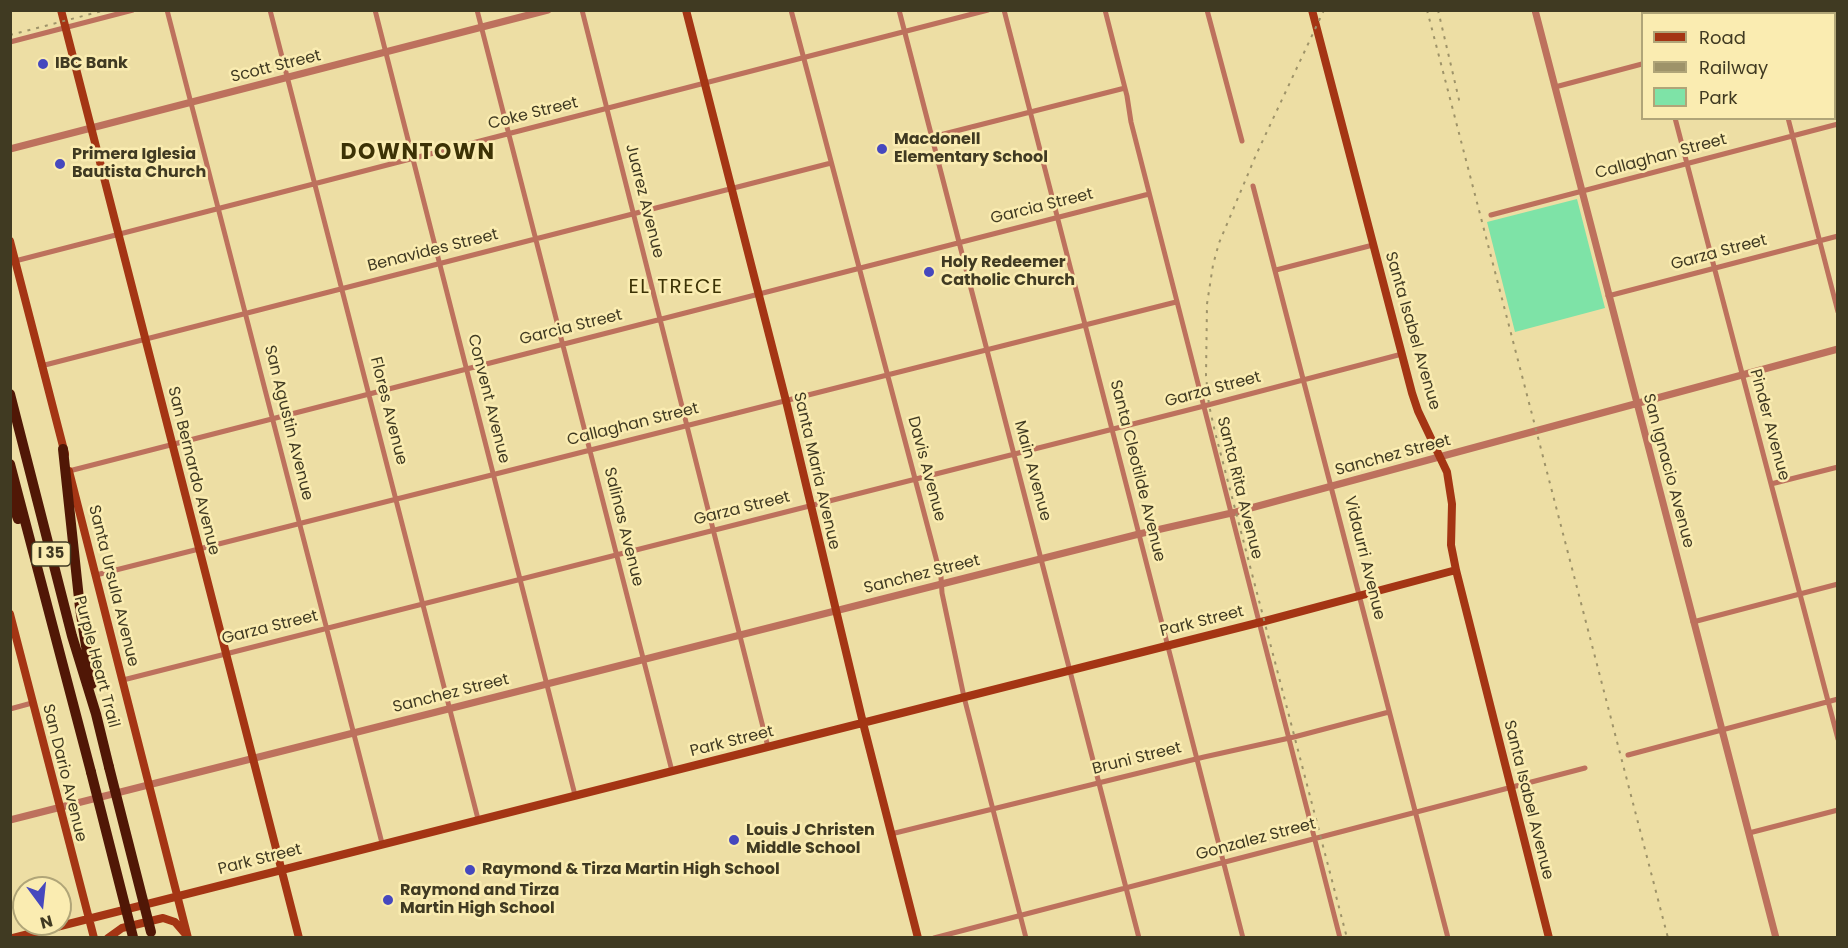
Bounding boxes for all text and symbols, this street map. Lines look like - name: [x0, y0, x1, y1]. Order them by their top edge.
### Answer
- legend: [1641, 12, 1836, 120]
- text: Road: [1699, 25, 1746, 50]
- street label: Scott Street: [229, 47, 323, 87]
- place label: IBC Bank: [55, 54, 128, 74]
- text: Railway: [1699, 55, 1768, 80]
- marker: IBC Bank: [36, 57, 50, 71]
- text: Park: [1699, 85, 1738, 110]
- street label: Coke Street: [486, 94, 580, 134]
- place label: Macdonell Elementary School: [894, 130, 1048, 168]
- street label: Callaghan Street: [1593, 130, 1729, 184]
- district label: DOWNTOWN: [341, 140, 495, 166]
- street label: Juarez Avenue: [621, 142, 667, 260]
- marker: Macdonell Elementary School: [875, 142, 889, 156]
- place label: Primera Iglesia Bautista Church: [72, 145, 206, 183]
- marker: Primera Iglesia Bautista Church: [53, 157, 67, 171]
- street label: Garcia Street: [989, 185, 1095, 229]
- street label: Benavides Street: [366, 225, 500, 277]
- street label: Garza Street: [1669, 231, 1769, 275]
- street label: Santa Isabel Avenue: [1380, 250, 1444, 412]
- place label: Holy Redeemer Catholic Church: [941, 253, 1075, 291]
- marker: Holy Redeemer Catholic Church: [922, 265, 936, 279]
- district label: EL TRECE: [628, 276, 724, 300]
- street label: Garcia Street: [518, 306, 624, 350]
- street label: Convent Avenue: [463, 333, 513, 465]
- street label: San Agustin Avenue: [259, 343, 317, 503]
- street label: Flores Avenue: [365, 355, 411, 467]
- street label: Pinder Avenue: [1745, 367, 1793, 483]
- street label: Garza Street: [1163, 368, 1263, 412]
- street label: Santa Cleotilde Avenue: [1105, 378, 1169, 564]
- street label: San Bernardo Avenue: [163, 385, 223, 557]
- street label: Santa Maria Avenue: [789, 390, 843, 552]
- street label: San Ignacio Avenue: [1638, 392, 1698, 550]
- street label: Callaghan Street: [565, 399, 701, 451]
- street label: Davis Avenue: [903, 414, 949, 524]
- street label: Santa Rita Avenue: [1212, 415, 1266, 561]
- street label: Main Avenue: [1009, 419, 1055, 523]
- street label: Sanchez Street: [1333, 431, 1453, 481]
- street label: Salinas Avenue: [599, 466, 647, 588]
- street label: Garza Street: [692, 488, 792, 530]
- street label: Vidaurri Avenue: [1339, 494, 1389, 622]
- street label: Santa Ursula Avenue: [84, 503, 142, 669]
- road number: I 35: [32, 542, 70, 566]
- street label: Sanchez Street: [862, 551, 982, 599]
- street label: Purple Heart Trail: [69, 594, 123, 730]
- street label: Park Street: [1158, 602, 1246, 642]
- street label: Garza Street: [220, 607, 320, 649]
- street label: Sanchez Street: [391, 670, 511, 718]
- street label: San Dario Avenue: [38, 702, 90, 844]
- street label: Santa Isabel Avenue: [1499, 718, 1557, 882]
- street label: Park Street: [688, 722, 776, 762]
- street label: Bruni Street: [1090, 739, 1184, 779]
- street label: Gonzalez Street: [1194, 815, 1318, 865]
- place label: Louis J Christen Middle School: [746, 821, 875, 859]
- marker: Louis J Christen Middle School: [727, 833, 741, 847]
- street label: Park Street: [216, 840, 304, 880]
- place label: Raymond & Tirza Martin High School: [482, 860, 780, 880]
- marker: Raymond & Tirza Martin High School: [463, 863, 477, 877]
- north arrow: [12, 876, 72, 936]
- place label: Raymond and Tirza Martin High School: [400, 881, 559, 919]
- marker: Raymond and Tirza Martin High School: [381, 893, 395, 907]
- text: N: [37, 909, 55, 935]

